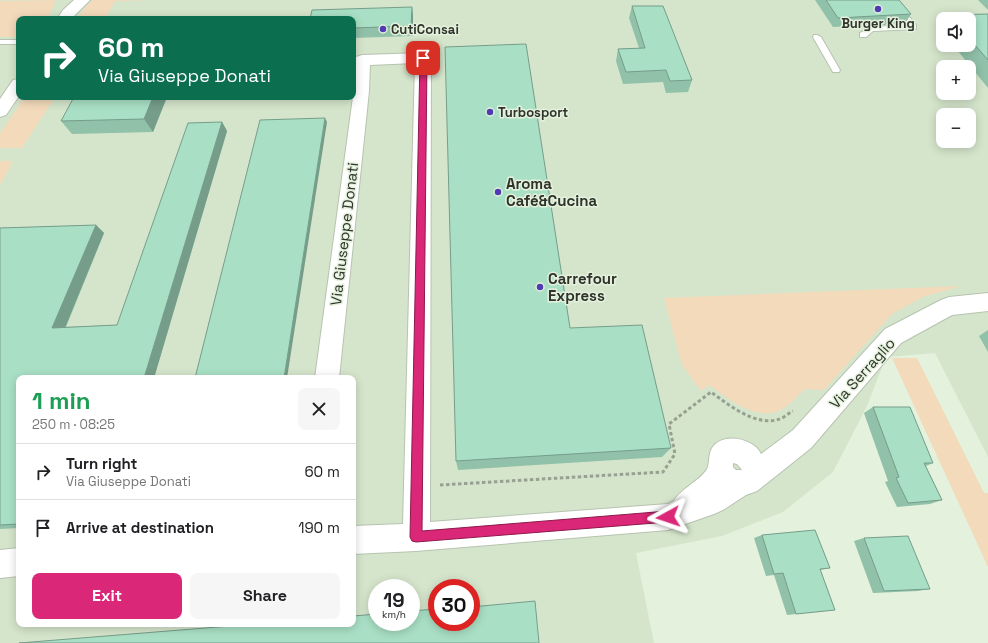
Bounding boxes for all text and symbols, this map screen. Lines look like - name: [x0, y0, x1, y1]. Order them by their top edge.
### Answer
- marker: Burger King: [873, 4, 883, 14]
- map controls: [936, 12, 976, 148]
- button: sound: [936, 12, 976, 52]
- place label: Burger King: [841, 15, 915, 32]
- place label: CutiConsai: [391, 21, 459, 38]
- marker: CutiConsai: [378, 24, 388, 34]
- text: 60 m: [98, 29, 164, 65]
- icon: right: [32, 32, 84, 84]
- pin: [406, 41, 440, 75]
- icon: arrive: [412, 47, 434, 69]
- button: +: [936, 60, 976, 100]
- text: Via Giuseppe Donati: [98, 64, 271, 87]
- place label: Turbosport: [498, 104, 568, 121]
- marker: Turbosport: [485, 107, 495, 117]
- button: −: [936, 108, 976, 148]
- street label: Via Giuseppe Donati: [326, 161, 362, 307]
- place label: Aroma Café&Cucina: [506, 174, 598, 210]
- marker: Aroma Café&Cucina: [493, 187, 503, 197]
- place label: Carrefour Express: [548, 269, 617, 305]
- marker: Carrefour Express: [535, 282, 545, 292]
- street label: Via Serraglio: [825, 333, 899, 413]
- text: 1 min: [32, 385, 91, 416]
- button: close: [298, 388, 340, 430]
- text: 250 m · 08:25: [32, 416, 115, 433]
- text: Turn right: [66, 454, 137, 473]
- icon: right: [32, 461, 54, 483]
- text: 60 m: [304, 462, 340, 481]
- text: Via Giuseppe Donati: [66, 473, 191, 490]
- position arrow: [647, 496, 689, 538]
- icon: arrive: [32, 517, 54, 539]
- text: Arrive at destination: [66, 518, 214, 537]
- text: 190 m: [298, 518, 340, 537]
- button: Exit: [32, 573, 182, 619]
- button: Share: [190, 573, 340, 619]
- speed limit sign: 30: [428, 579, 480, 631]
- text: 19: [383, 587, 405, 613]
- text: km/h: [382, 608, 406, 621]

